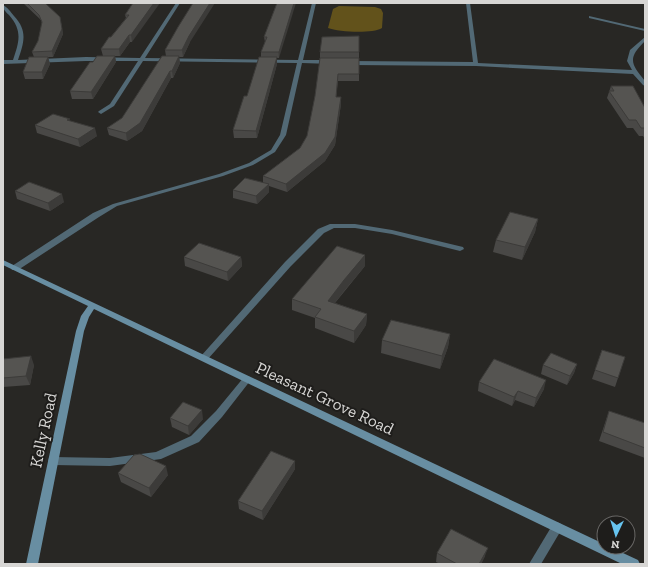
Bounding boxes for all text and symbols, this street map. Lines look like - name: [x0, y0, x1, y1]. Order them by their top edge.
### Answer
- street label: Pleasant Grove Road: [253, 357, 398, 439]
- street label: Kelly Road: [25, 390, 61, 469]
- north arrow: [596, 515, 636, 555]
- text: N: [610, 538, 620, 551]

